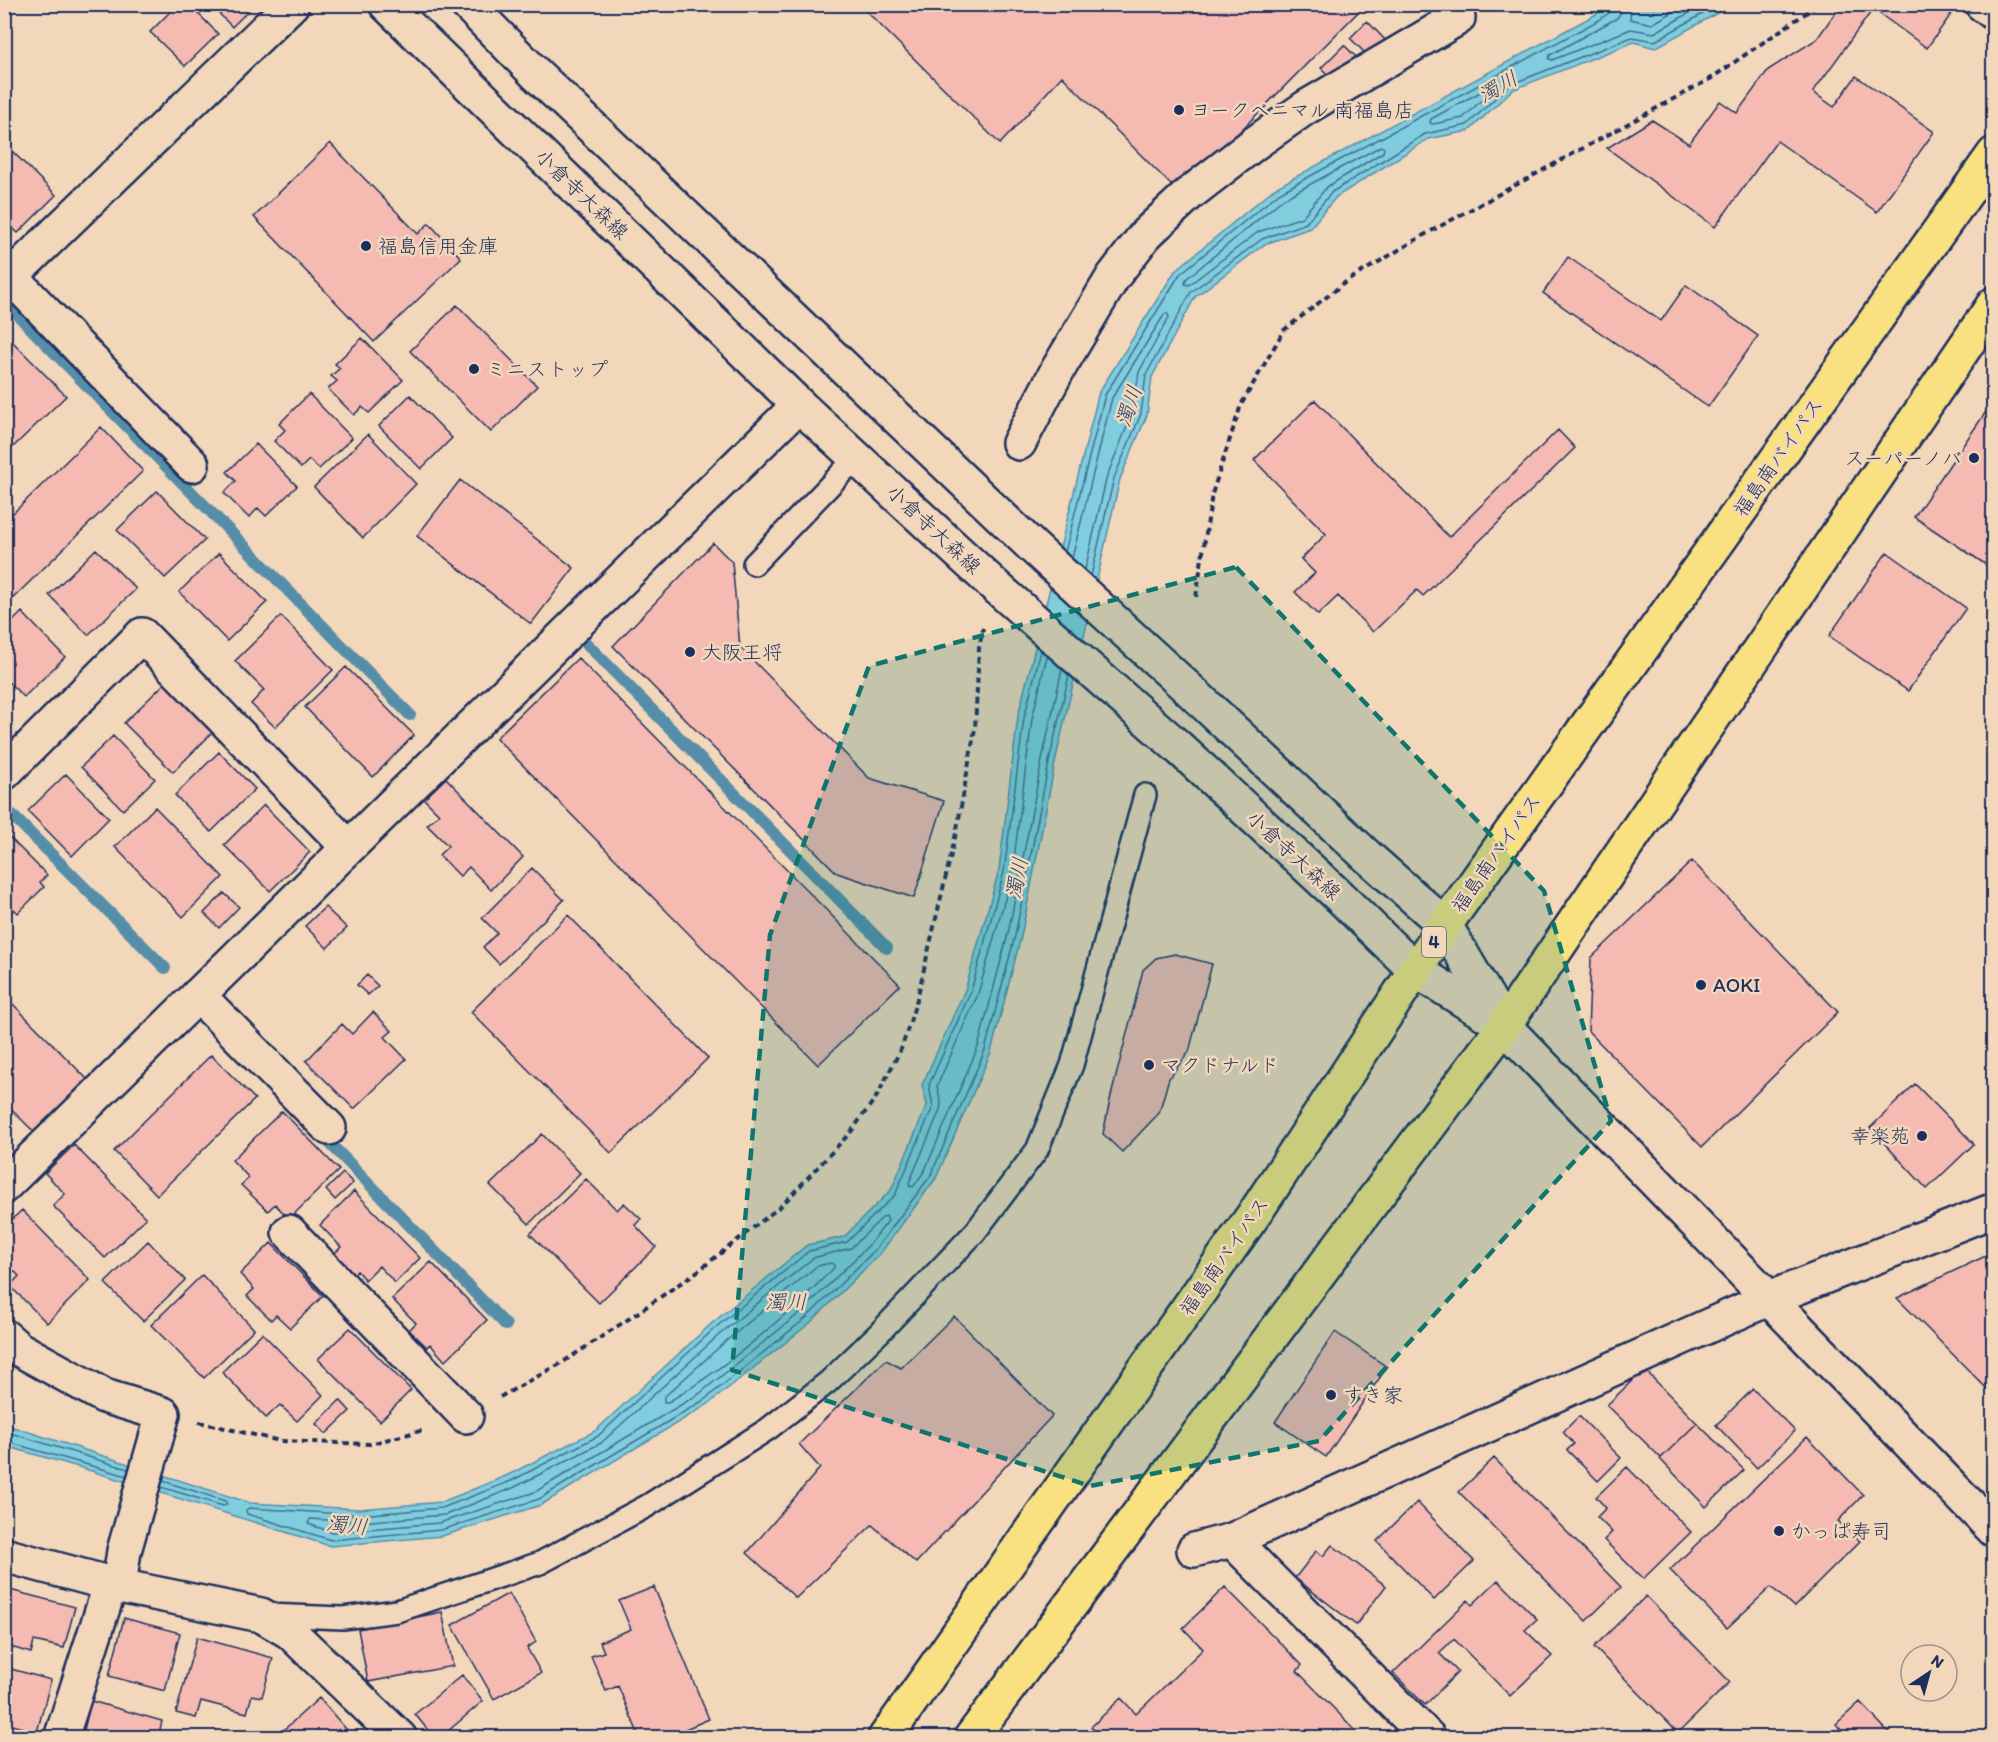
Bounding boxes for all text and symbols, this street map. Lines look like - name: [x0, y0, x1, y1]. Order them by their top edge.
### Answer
- water label: 濁川: [1473, 65, 1522, 108]
- place label: ヨークベニマル 南福島店: [1191, 98, 1414, 122]
- marker: ヨークベニマル 南福島店: [1172, 103, 1186, 117]
- street label: 小倉寺大森線: [531, 144, 633, 244]
- place label: 福島信用金庫: [378, 234, 498, 258]
- marker: 福島信用金庫: [359, 239, 373, 253]
- place label: ミニストップ: [486, 357, 608, 381]
- marker: ミニストップ: [467, 362, 481, 376]
- water label: 濁川: [1110, 382, 1147, 430]
- street label: 福島南バイパス: [1728, 393, 1828, 521]
- place label: スーパーノバ: [1844, 446, 1962, 470]
- marker: スーパーノバ: [1967, 451, 1981, 465]
- street label: 小倉寺大森線: [882, 479, 986, 579]
- place label: 大阪王将: [702, 640, 782, 664]
- marker: 大阪王将: [683, 645, 697, 659]
- street label: 福島南バイパス: [1446, 789, 1546, 917]
- street label: 小倉寺大森線: [1242, 805, 1346, 905]
- water label: 濁川: [1000, 855, 1033, 901]
- road number: 4: [1422, 927, 1446, 957]
- place label: AOKI: [1713, 973, 1760, 997]
- marker: AOKI: [1694, 978, 1708, 992]
- place label: マクドナルド: [1161, 1053, 1279, 1077]
- marker: マクドナルド: [1142, 1058, 1156, 1072]
- place label: 幸楽苑: [1850, 1124, 1910, 1148]
- marker: 幸楽苑: [1915, 1129, 1929, 1143]
- street label: 福島南バイパス: [1174, 1192, 1274, 1320]
- water label: 濁川: [765, 1289, 807, 1314]
- place label: すき家: [1343, 1383, 1403, 1407]
- marker: すき家: [1324, 1388, 1338, 1402]
- water label: 濁川: [325, 1510, 369, 1539]
- place label: かっぱ寿司: [1791, 1519, 1891, 1543]
- marker: かっぱ寿司: [1772, 1524, 1786, 1538]
- north arrow: [1899, 1643, 1959, 1703]
- text: N: [1928, 1650, 1947, 1672]

